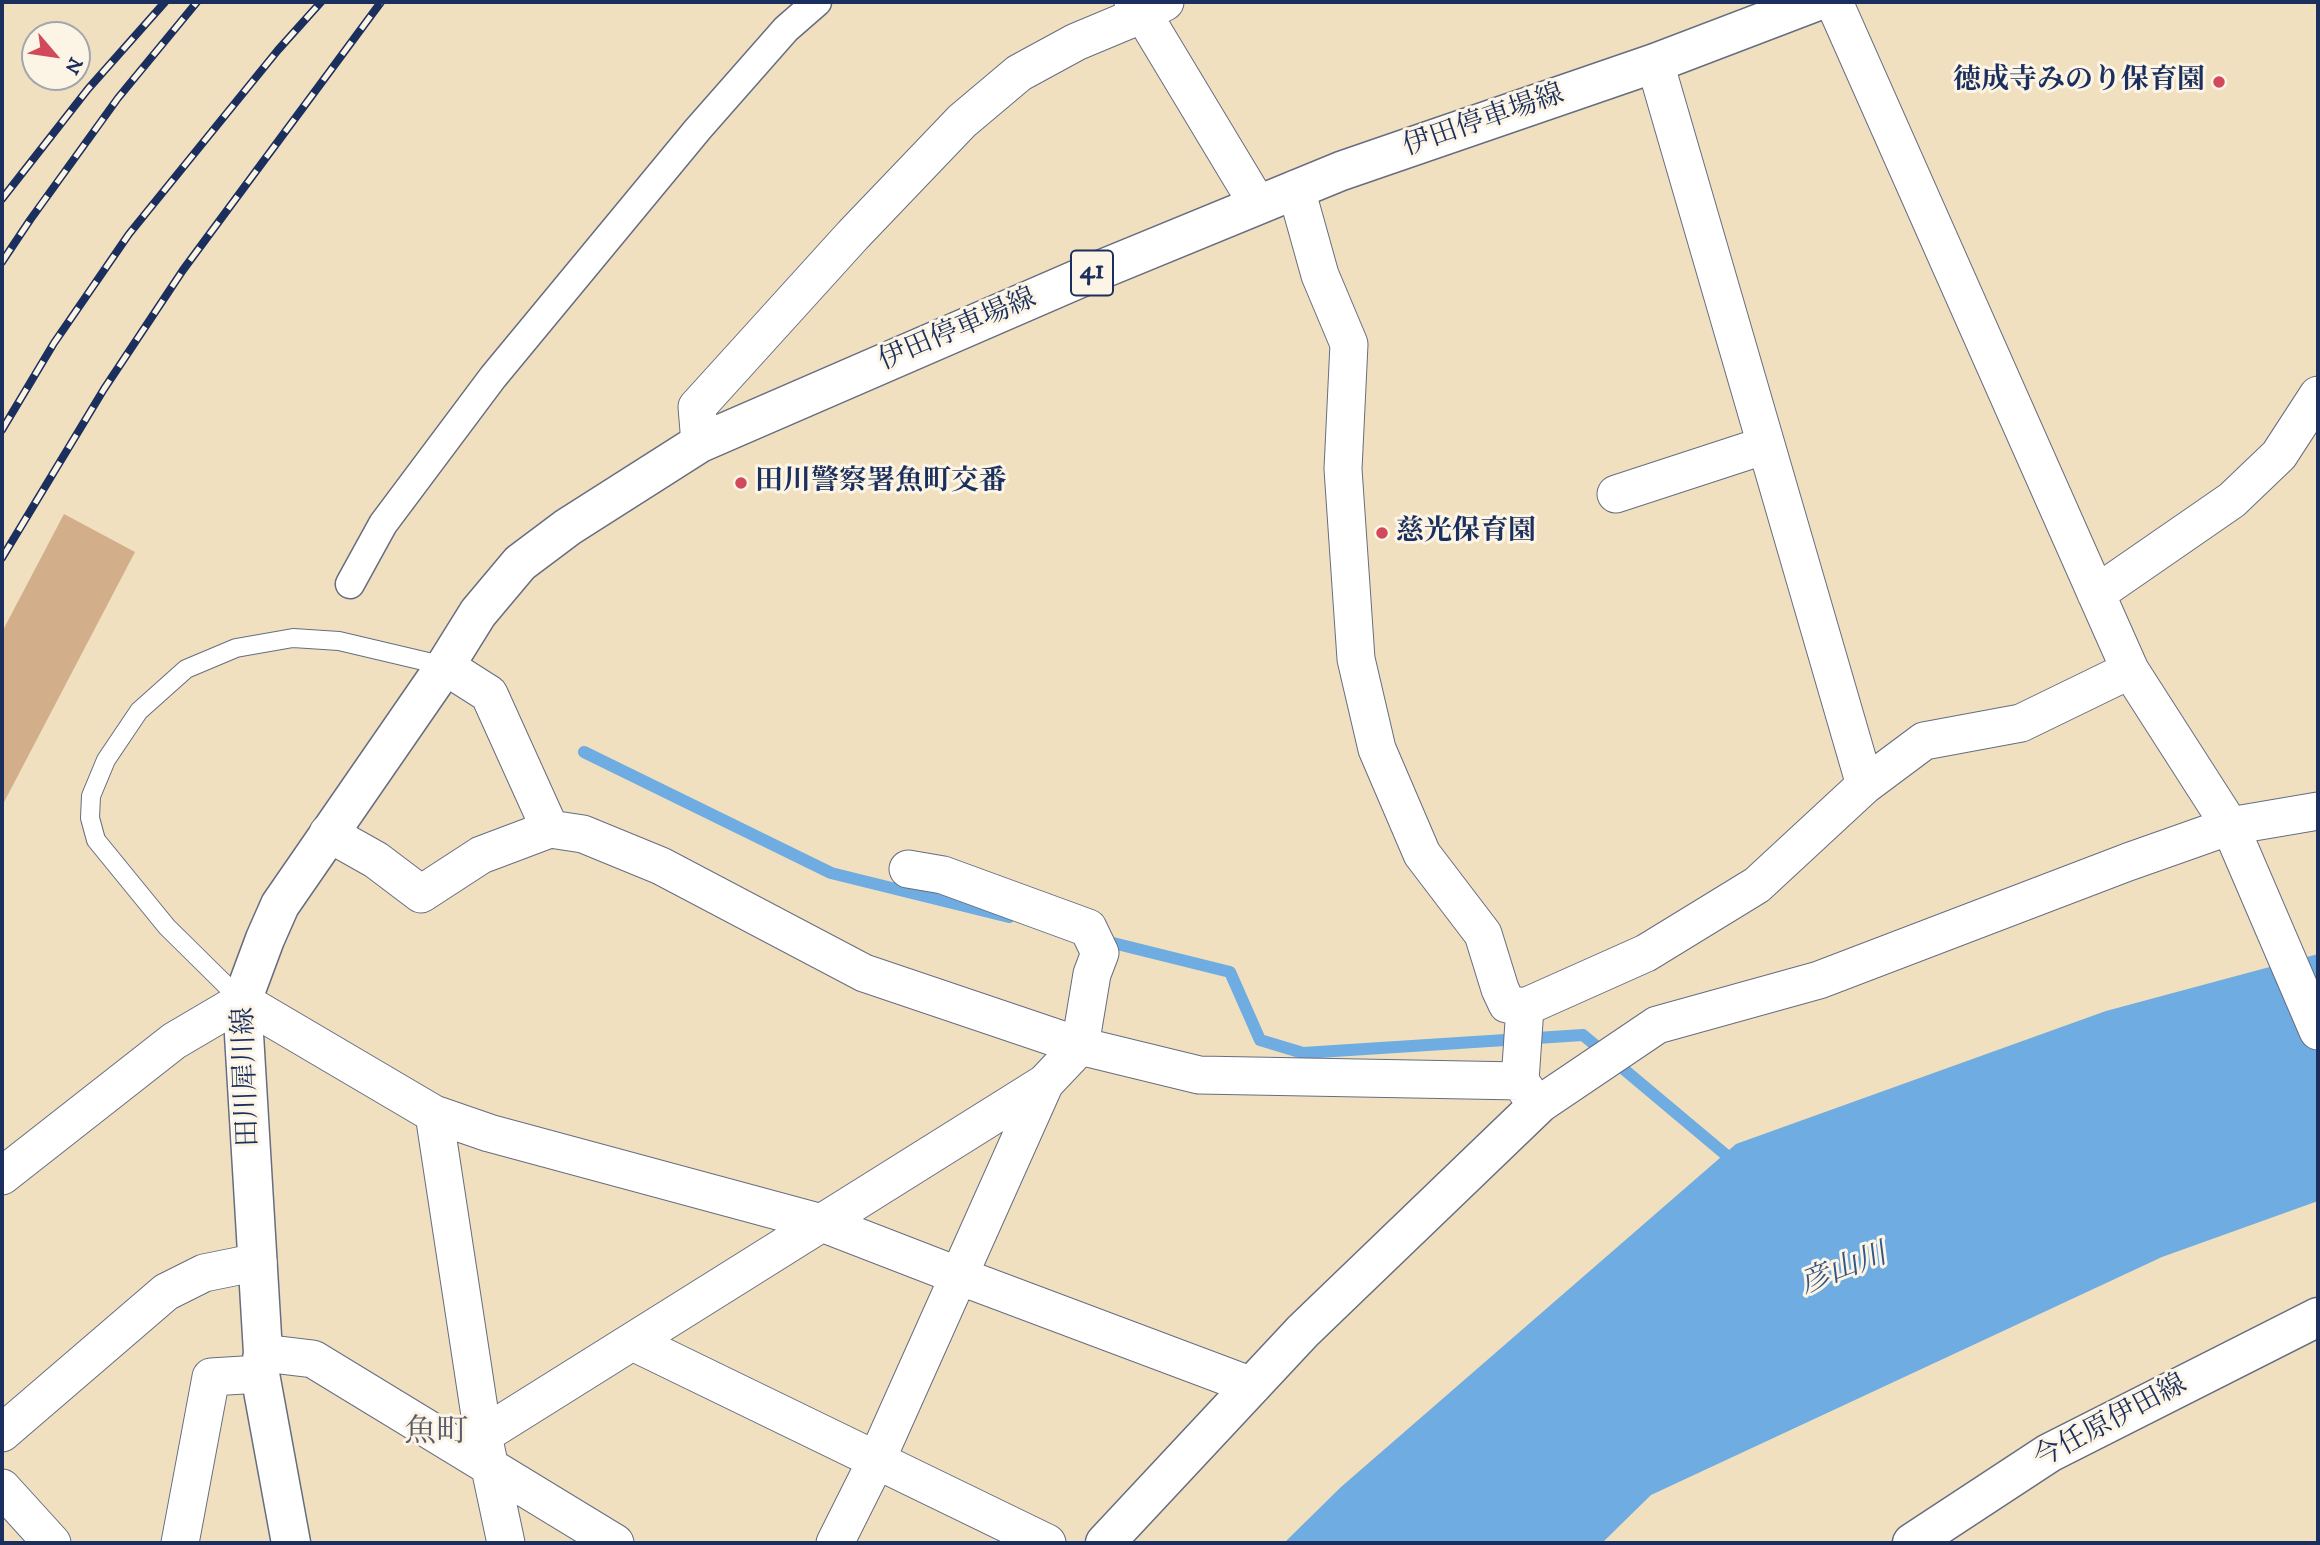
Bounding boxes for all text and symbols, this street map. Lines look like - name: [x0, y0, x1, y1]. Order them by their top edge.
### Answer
- north arrow: [21, 21, 91, 91]
- text: N: [59, 53, 87, 78]
- place label: 徳成寺みのり保育園: [1953, 65, 2205, 99]
- marker: 徳成寺みのり保育園: [2211, 74, 2227, 90]
- street label: 伊田停車場線: [1399, 79, 1569, 165]
- road number: 41: [1071, 250, 1113, 296]
- street label: 伊田停車場線: [874, 283, 1042, 379]
- place label: 田川警察署魚町交番: [755, 466, 1007, 500]
- marker: 田川警察署魚町交番: [733, 475, 749, 491]
- place label: 慈光保育園: [1396, 516, 1536, 550]
- marker: 慈光保育園: [1374, 525, 1390, 541]
- street label: 田川犀川線: [229, 1006, 267, 1148]
- water label: 彦山川: [1796, 1238, 1892, 1304]
- street label: 今任原伊田線: [2029, 1369, 2193, 1477]
- district label: 魚町: [404, 1415, 468, 1453]

